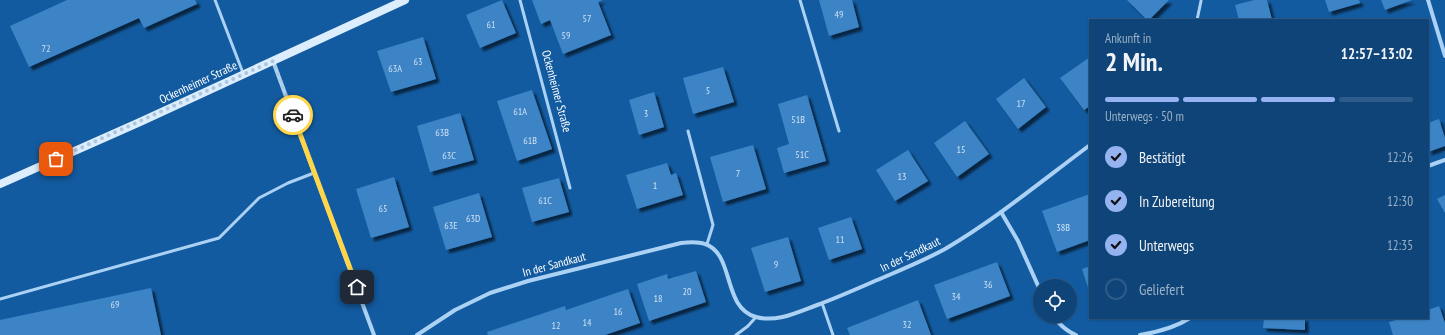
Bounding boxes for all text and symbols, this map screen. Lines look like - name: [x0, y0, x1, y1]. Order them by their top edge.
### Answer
- house number: 49: [835, 8, 844, 21]
- house number: 57: [583, 12, 592, 25]
- house number: 61: [487, 18, 496, 31]
- house number: 59: [562, 29, 571, 42]
- text: Ankunft in: [1105, 30, 1151, 47]
- house number: 72: [42, 42, 51, 55]
- text: 12:57–13:02: [1341, 44, 1413, 63]
- text: 2 Min.: [1105, 45, 1163, 78]
- street label: Ockenheimer Straße: [539, 48, 575, 134]
- house number: 63: [414, 55, 423, 68]
- street label: Ockenheimer Straße: [157, 57, 239, 107]
- house number: 63A: [388, 62, 402, 75]
- house number: 5: [706, 84, 710, 97]
- courier: [273, 95, 313, 135]
- house number: 17: [1017, 97, 1026, 110]
- icon: car: [282, 104, 304, 126]
- house number: 61A: [513, 105, 527, 118]
- house number: 3: [644, 107, 648, 120]
- text: Unterwegs · 50 m: [1105, 108, 1184, 125]
- house number: 51B: [791, 113, 805, 126]
- house number: 63B: [435, 126, 449, 139]
- house number: 61B: [523, 134, 537, 147]
- pin: [39, 142, 73, 176]
- house number: 15: [957, 143, 966, 156]
- icon: check: [1105, 146, 1127, 168]
- icon: bag: [45, 148, 67, 170]
- house number: 51C: [795, 148, 809, 161]
- text: Bestätigt: [1139, 148, 1185, 167]
- house number: 63C: [442, 149, 456, 162]
- text: 12:26: [1387, 149, 1413, 166]
- house number: 7: [736, 167, 740, 180]
- house number: 13: [898, 170, 907, 183]
- house number: 1: [653, 179, 657, 192]
- icon: check: [1105, 190, 1127, 212]
- text: In Zubereitung: [1139, 192, 1215, 211]
- text: 12:30: [1387, 193, 1413, 210]
- house number: 61C: [538, 194, 552, 207]
- house number: 65: [379, 202, 388, 215]
- house number: 63D: [466, 212, 480, 225]
- house number: 63E: [444, 219, 458, 232]
- house number: 38B: [1056, 221, 1070, 234]
- house number: 11: [836, 233, 845, 246]
- street label: In der Sandkaut: [878, 233, 943, 275]
- icon: check: [1105, 234, 1127, 256]
- text: Unterwegs: [1139, 236, 1194, 255]
- text: 12:35: [1387, 237, 1413, 254]
- street label: In der Sandkaut: [521, 248, 588, 280]
- house number: 9: [774, 258, 778, 271]
- pin: [340, 270, 374, 304]
- icon: home: [346, 276, 368, 298]
- house number: 36: [984, 278, 993, 291]
- map controls: [1033, 279, 1077, 323]
- button: locate: [1033, 279, 1077, 323]
- text: Geliefert: [1139, 280, 1184, 299]
- house number: 20: [683, 285, 692, 298]
- house number: 34: [952, 290, 961, 303]
- house number: 18: [654, 292, 663, 305]
- house number: 69: [111, 298, 120, 311]
- house number: 16: [614, 305, 623, 318]
- house number: 14: [583, 316, 592, 329]
- house number: 32: [903, 318, 912, 331]
- house number: 12: [552, 319, 561, 332]

